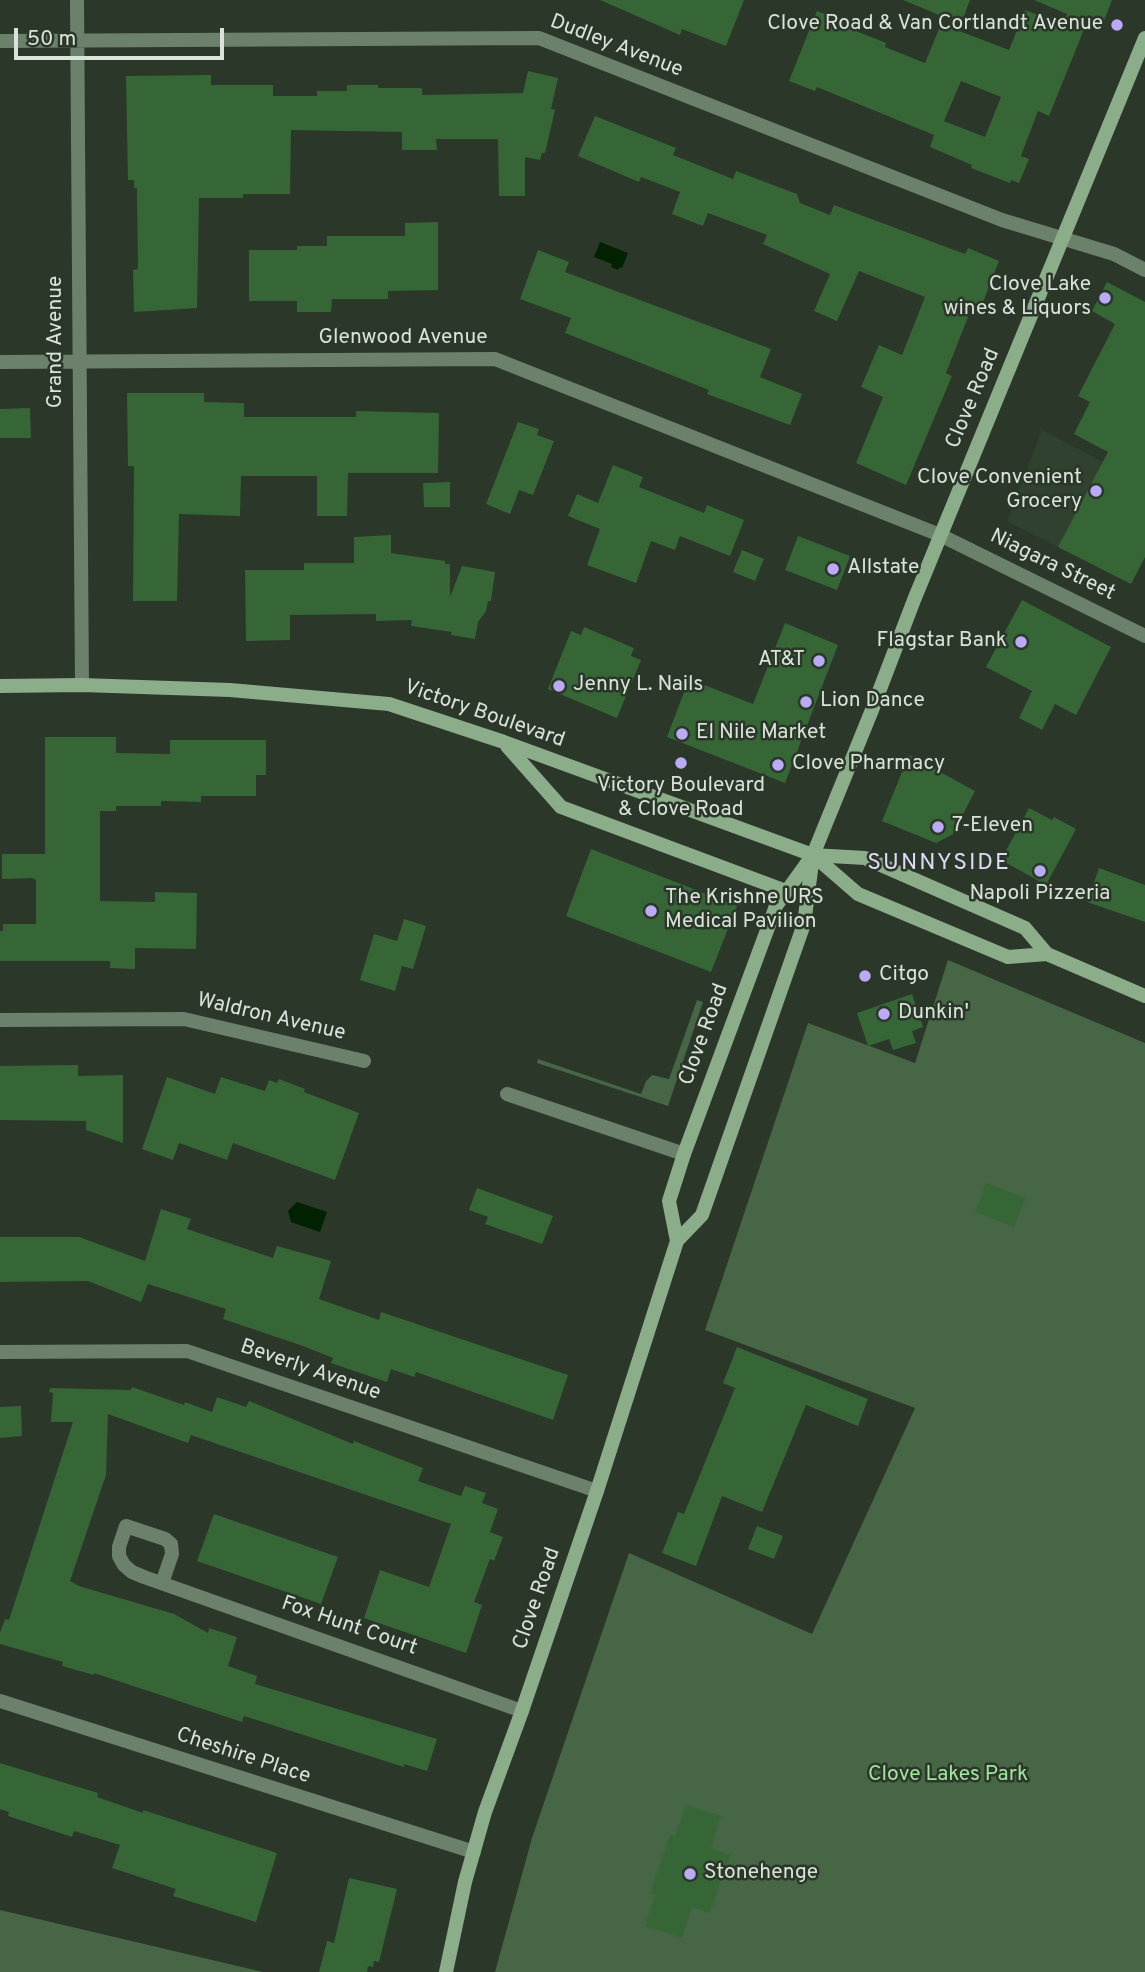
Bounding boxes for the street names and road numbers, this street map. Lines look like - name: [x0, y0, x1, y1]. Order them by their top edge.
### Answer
- street label: Dudley Avenue: [546, 10, 686, 84]
- street label: Grand Avenue: [44, 276, 70, 408]
- street label: Glenwood Avenue: [319, 326, 487, 352]
- street label: Clove Road: [942, 345, 1006, 453]
- street label: Niagara Street: [985, 525, 1119, 607]
- street label: Victory Boulevard: [400, 676, 568, 754]
- street label: Clove Road: [675, 981, 735, 1089]
- street label: Waldron Avenue: [194, 989, 348, 1047]
- street label: Beverly Avenue: [236, 1335, 384, 1407]
- street label: Clove Road: [509, 1545, 567, 1653]
- street label: Fox Hunt Court: [278, 1592, 420, 1662]
- street label: Cheshire Place: [173, 1723, 313, 1791]

